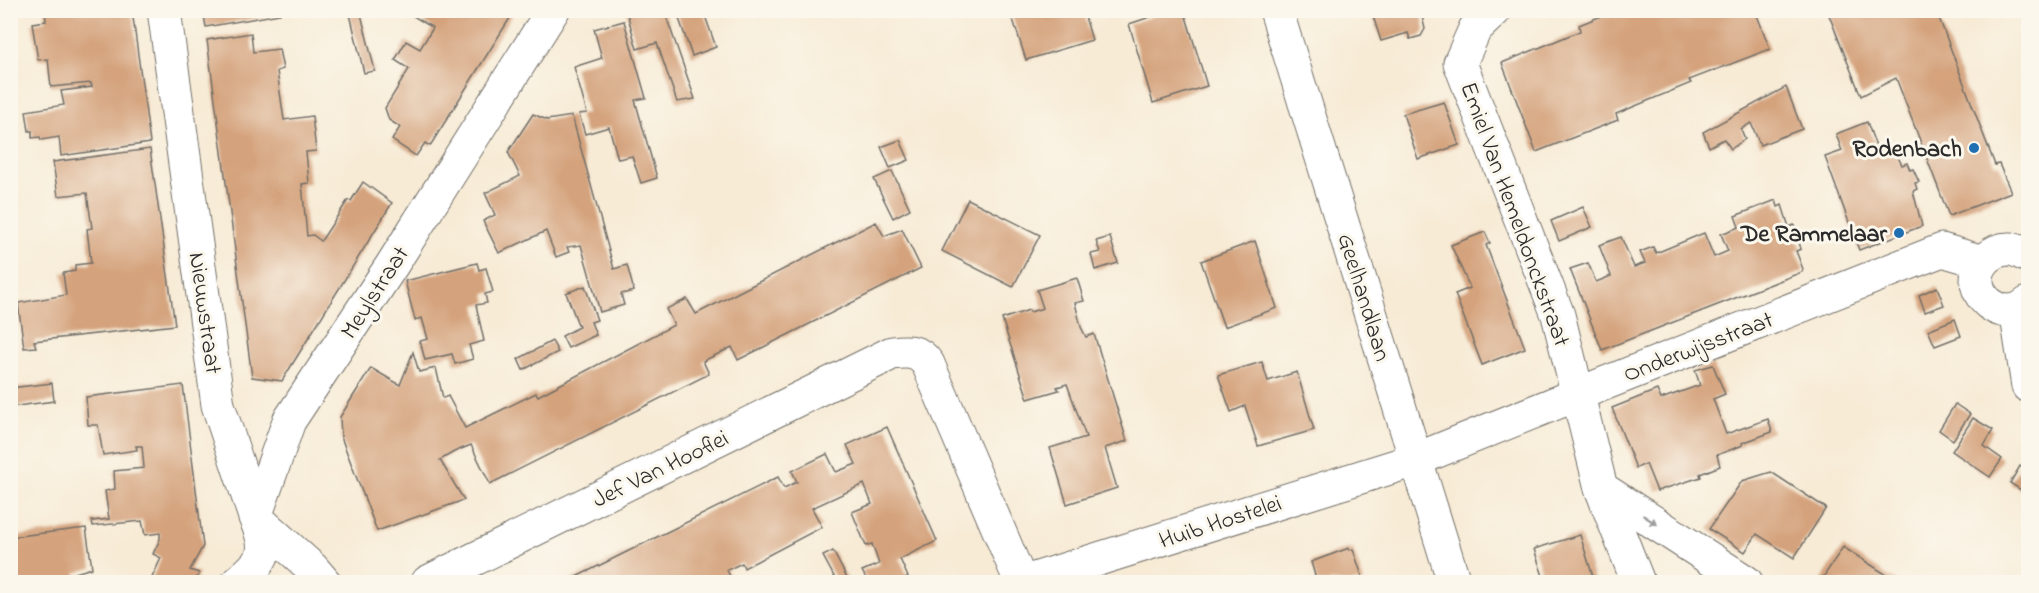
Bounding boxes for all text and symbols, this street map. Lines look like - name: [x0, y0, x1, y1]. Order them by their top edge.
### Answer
- street label: Emiel Van Hemeldonckstraat: [1449, 78, 1578, 352]
- place label: Rodenbach: [1852, 133, 1962, 168]
- marker: Rodenbach: [1967, 141, 1981, 155]
- place label: De Rammelaar: [1740, 218, 1888, 253]
- marker: De Rammelaar: [1892, 226, 1906, 240]
- street label: Geelhandlaan: [1327, 229, 1399, 366]
- street label: Meylstraat: [333, 240, 420, 347]
- street label: Nieuwstraat: [178, 250, 229, 376]
- street label: Onderwijsstraat: [1619, 304, 1779, 393]
- street label: Jef Van Hooflei: [587, 422, 735, 518]
- street label: Huib Hostelei: [1155, 487, 1287, 560]
- one-way arrow: [1642, 514, 1658, 525]

